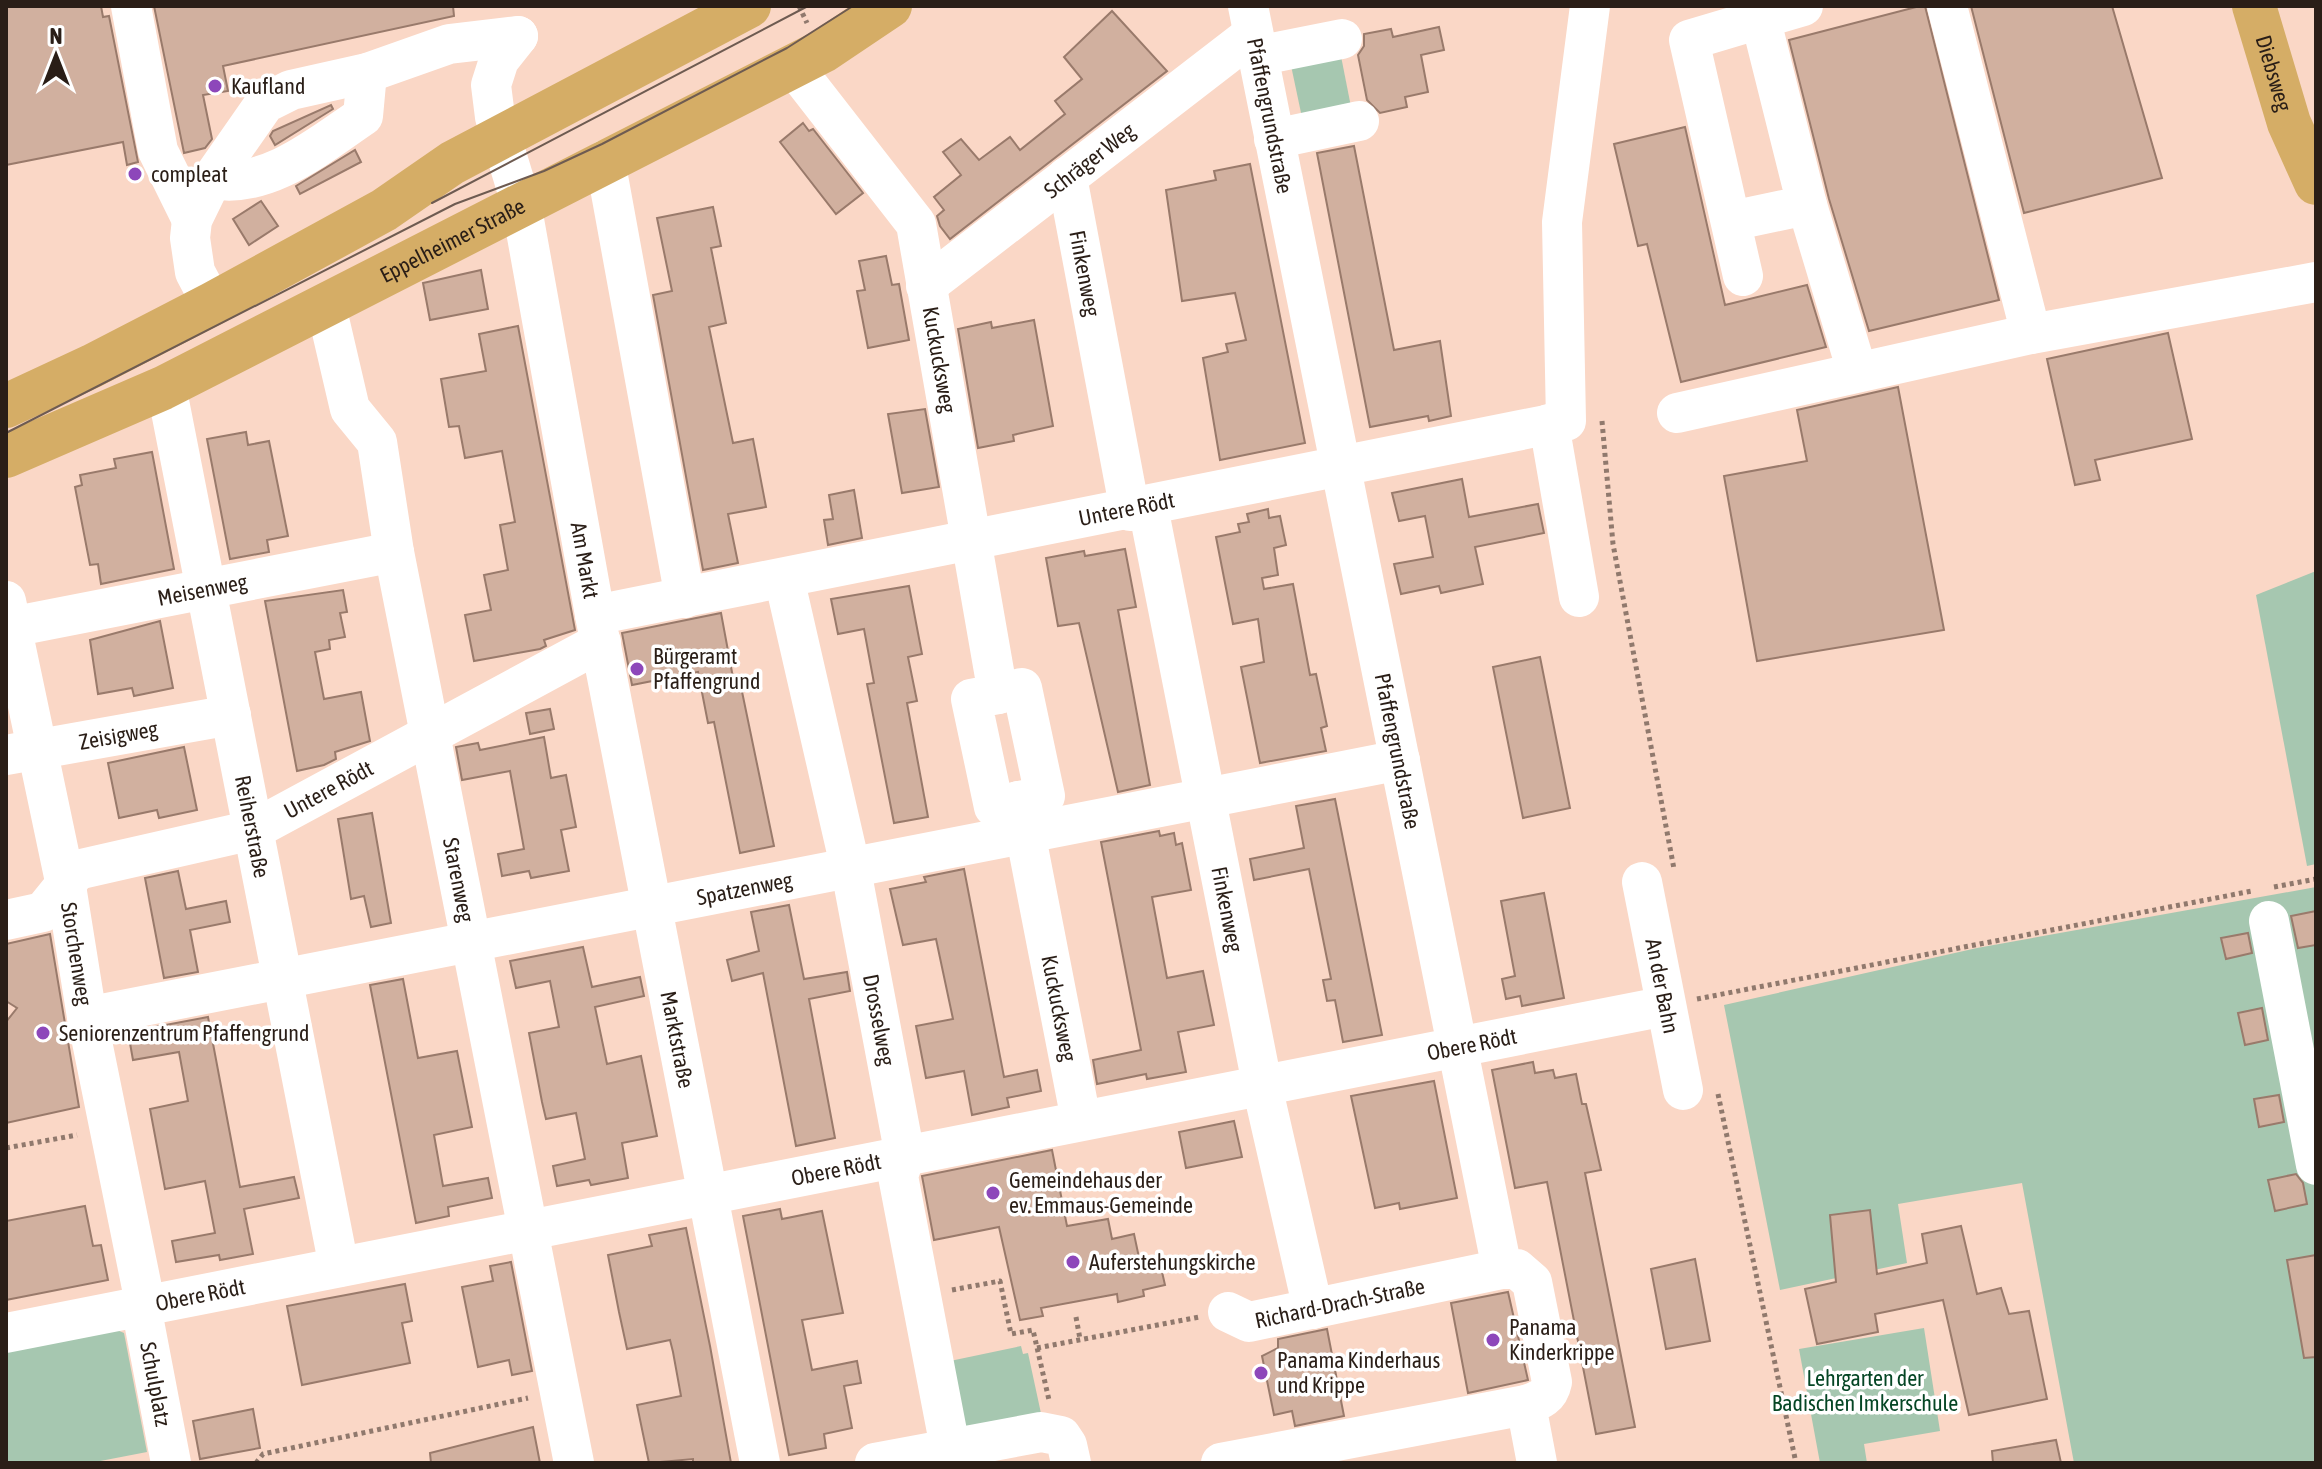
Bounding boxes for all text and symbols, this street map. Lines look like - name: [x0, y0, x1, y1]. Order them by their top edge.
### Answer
- north arrow: [16, 16, 96, 96]
- text: N: [50, 23, 62, 49]
- street label: Diebsweg: [2250, 32, 2298, 115]
- street label: Pfaffengrundstraße: [1242, 36, 1298, 196]
- place label: Kaufland: [231, 73, 305, 99]
- marker: Kaufland: [206, 77, 224, 95]
- street label: Schräger Weg: [1039, 117, 1140, 203]
- place label: compleat: [151, 161, 228, 187]
- marker: compleat: [126, 165, 144, 183]
- street label: Eppelheimer Straße: [375, 192, 529, 288]
- street label: Finkenweg: [1064, 228, 1106, 319]
- street label: Kuckucksweg: [918, 304, 962, 416]
- street label: Untere Rödt: [1076, 487, 1177, 531]
- street label: Am Markt: [566, 520, 605, 601]
- street label: Meisenweg: [155, 568, 250, 611]
- place label: Bürgeramt Pfaffengrund: [653, 643, 760, 694]
- marker: Bürgeramt Pfaffengrund: [628, 660, 646, 678]
- street label: Pfaffengrundstraße: [1370, 671, 1426, 831]
- street label: Zeisigweg: [77, 715, 160, 755]
- street label: Untere Rödt: [279, 755, 377, 824]
- street label: Reiherstraße: [230, 773, 275, 880]
- street label: Starenweg: [438, 836, 480, 925]
- street label: Finkenweg: [1206, 864, 1249, 955]
- street label: Spatzenweg: [694, 866, 795, 910]
- street label: Storchenweg: [56, 900, 98, 1008]
- street label: An der Bahn: [1640, 936, 1685, 1036]
- street label: Kuckucksweg: [1036, 953, 1082, 1064]
- street label: Drosselweg: [858, 972, 901, 1068]
- street label: Marktstraße: [655, 989, 700, 1090]
- place label: Seniorenzentrum Pfaffengrund: [59, 1020, 309, 1046]
- street label: Obere Rödt: [1425, 1023, 1519, 1066]
- marker: Seniorenzentrum Pfaffengrund: [34, 1024, 52, 1042]
- street label: Obere Rödt: [789, 1148, 883, 1191]
- place label: Gemeindehaus der ev. Emmaus-Gemeinde: [1009, 1167, 1193, 1218]
- marker: Gemeindehaus der ev. Emmaus-Gemeinde: [984, 1184, 1002, 1202]
- place label: Auferstehungskirche: [1089, 1249, 1255, 1275]
- marker: Auferstehungskirche: [1064, 1253, 1082, 1271]
- street label: Obere Rödt: [153, 1273, 247, 1316]
- street label: Richard-Drach-Straße: [1253, 1273, 1427, 1333]
- place label: Panama Kinderkrippe: [1509, 1314, 1615, 1365]
- marker: Panama Kinderkrippe: [1484, 1331, 1502, 1349]
- street label: Schulplatz: [135, 1340, 177, 1429]
- place label: Panama Kinderhaus und Krippe: [1277, 1347, 1440, 1398]
- marker: Panama Kinderhaus und Krippe: [1252, 1364, 1270, 1382]
- park label: Lehrgarten der Badischen Imkerschule: [1772, 1365, 1958, 1416]

